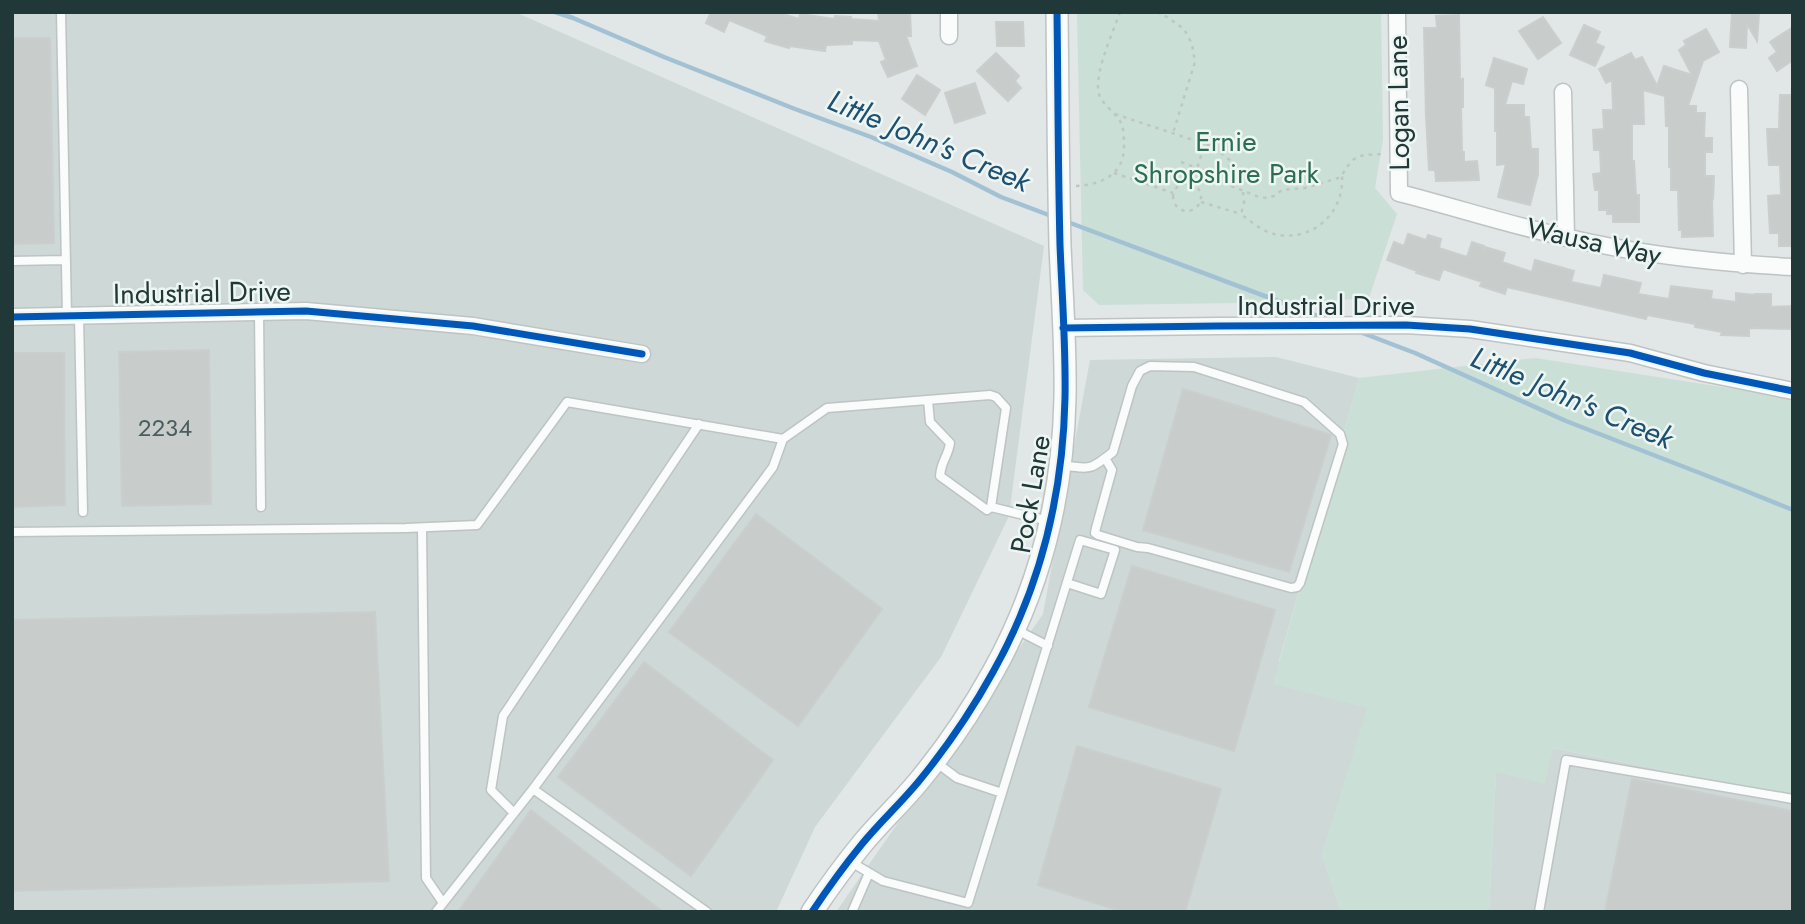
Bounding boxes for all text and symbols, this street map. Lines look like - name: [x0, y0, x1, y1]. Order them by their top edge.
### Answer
- street label: Logan Lane: [1377, 35, 1420, 171]
- water label: Little John's Creek: [821, 78, 1038, 203]
- park label: Ernie Shropshire Park: [1133, 121, 1319, 194]
- street label: Wausa Way: [1523, 207, 1666, 276]
- street label: Industrial Drive: [113, 270, 291, 315]
- street label: Industrial Drive: [1237, 285, 1415, 326]
- water label: Little John's Creek: [1464, 335, 1681, 460]
- house number: 2234: [138, 410, 192, 445]
- street label: Pock Lane: [1000, 432, 1061, 556]

